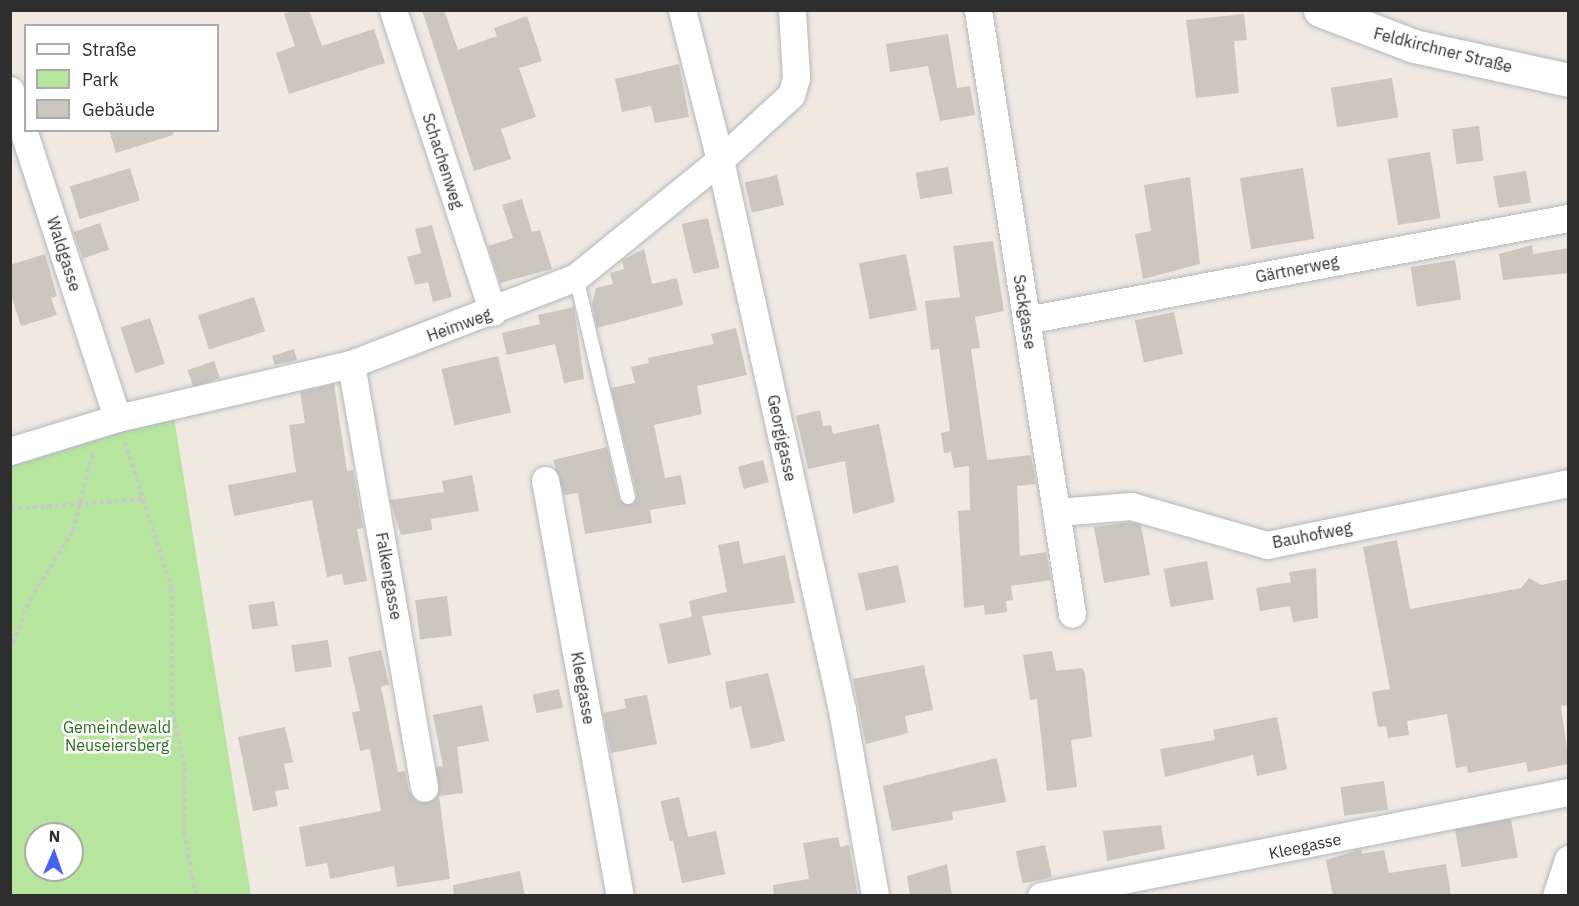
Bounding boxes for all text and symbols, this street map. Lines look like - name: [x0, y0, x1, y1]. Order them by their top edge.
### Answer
- street label: Feldkirchner Straße: [1372, 23, 1514, 77]
- legend: [24, 24, 219, 132]
- text: Straße: [82, 38, 136, 61]
- text: Park: [82, 68, 118, 91]
- text: Gebäude: [82, 98, 155, 121]
- street label: Schachenweg: [419, 111, 467, 211]
- street label: Waldgasse: [43, 214, 85, 294]
- street label: Gärtnerweg: [1254, 252, 1340, 286]
- street label: Sackgasse: [1010, 273, 1040, 351]
- street label: Heimweg: [424, 304, 494, 346]
- street label: Georgigasse: [763, 393, 801, 483]
- street label: Bauhofweg: [1271, 518, 1353, 552]
- street label: Falkengasse: [372, 531, 406, 621]
- street label: Kleegasse: [567, 650, 599, 726]
- park label: Gemeindewald Neuseiersberg: [63, 717, 171, 755]
- north arrow: [24, 822, 84, 882]
- text: N: [48, 826, 61, 846]
- street label: Kleegasse: [1267, 829, 1343, 863]

